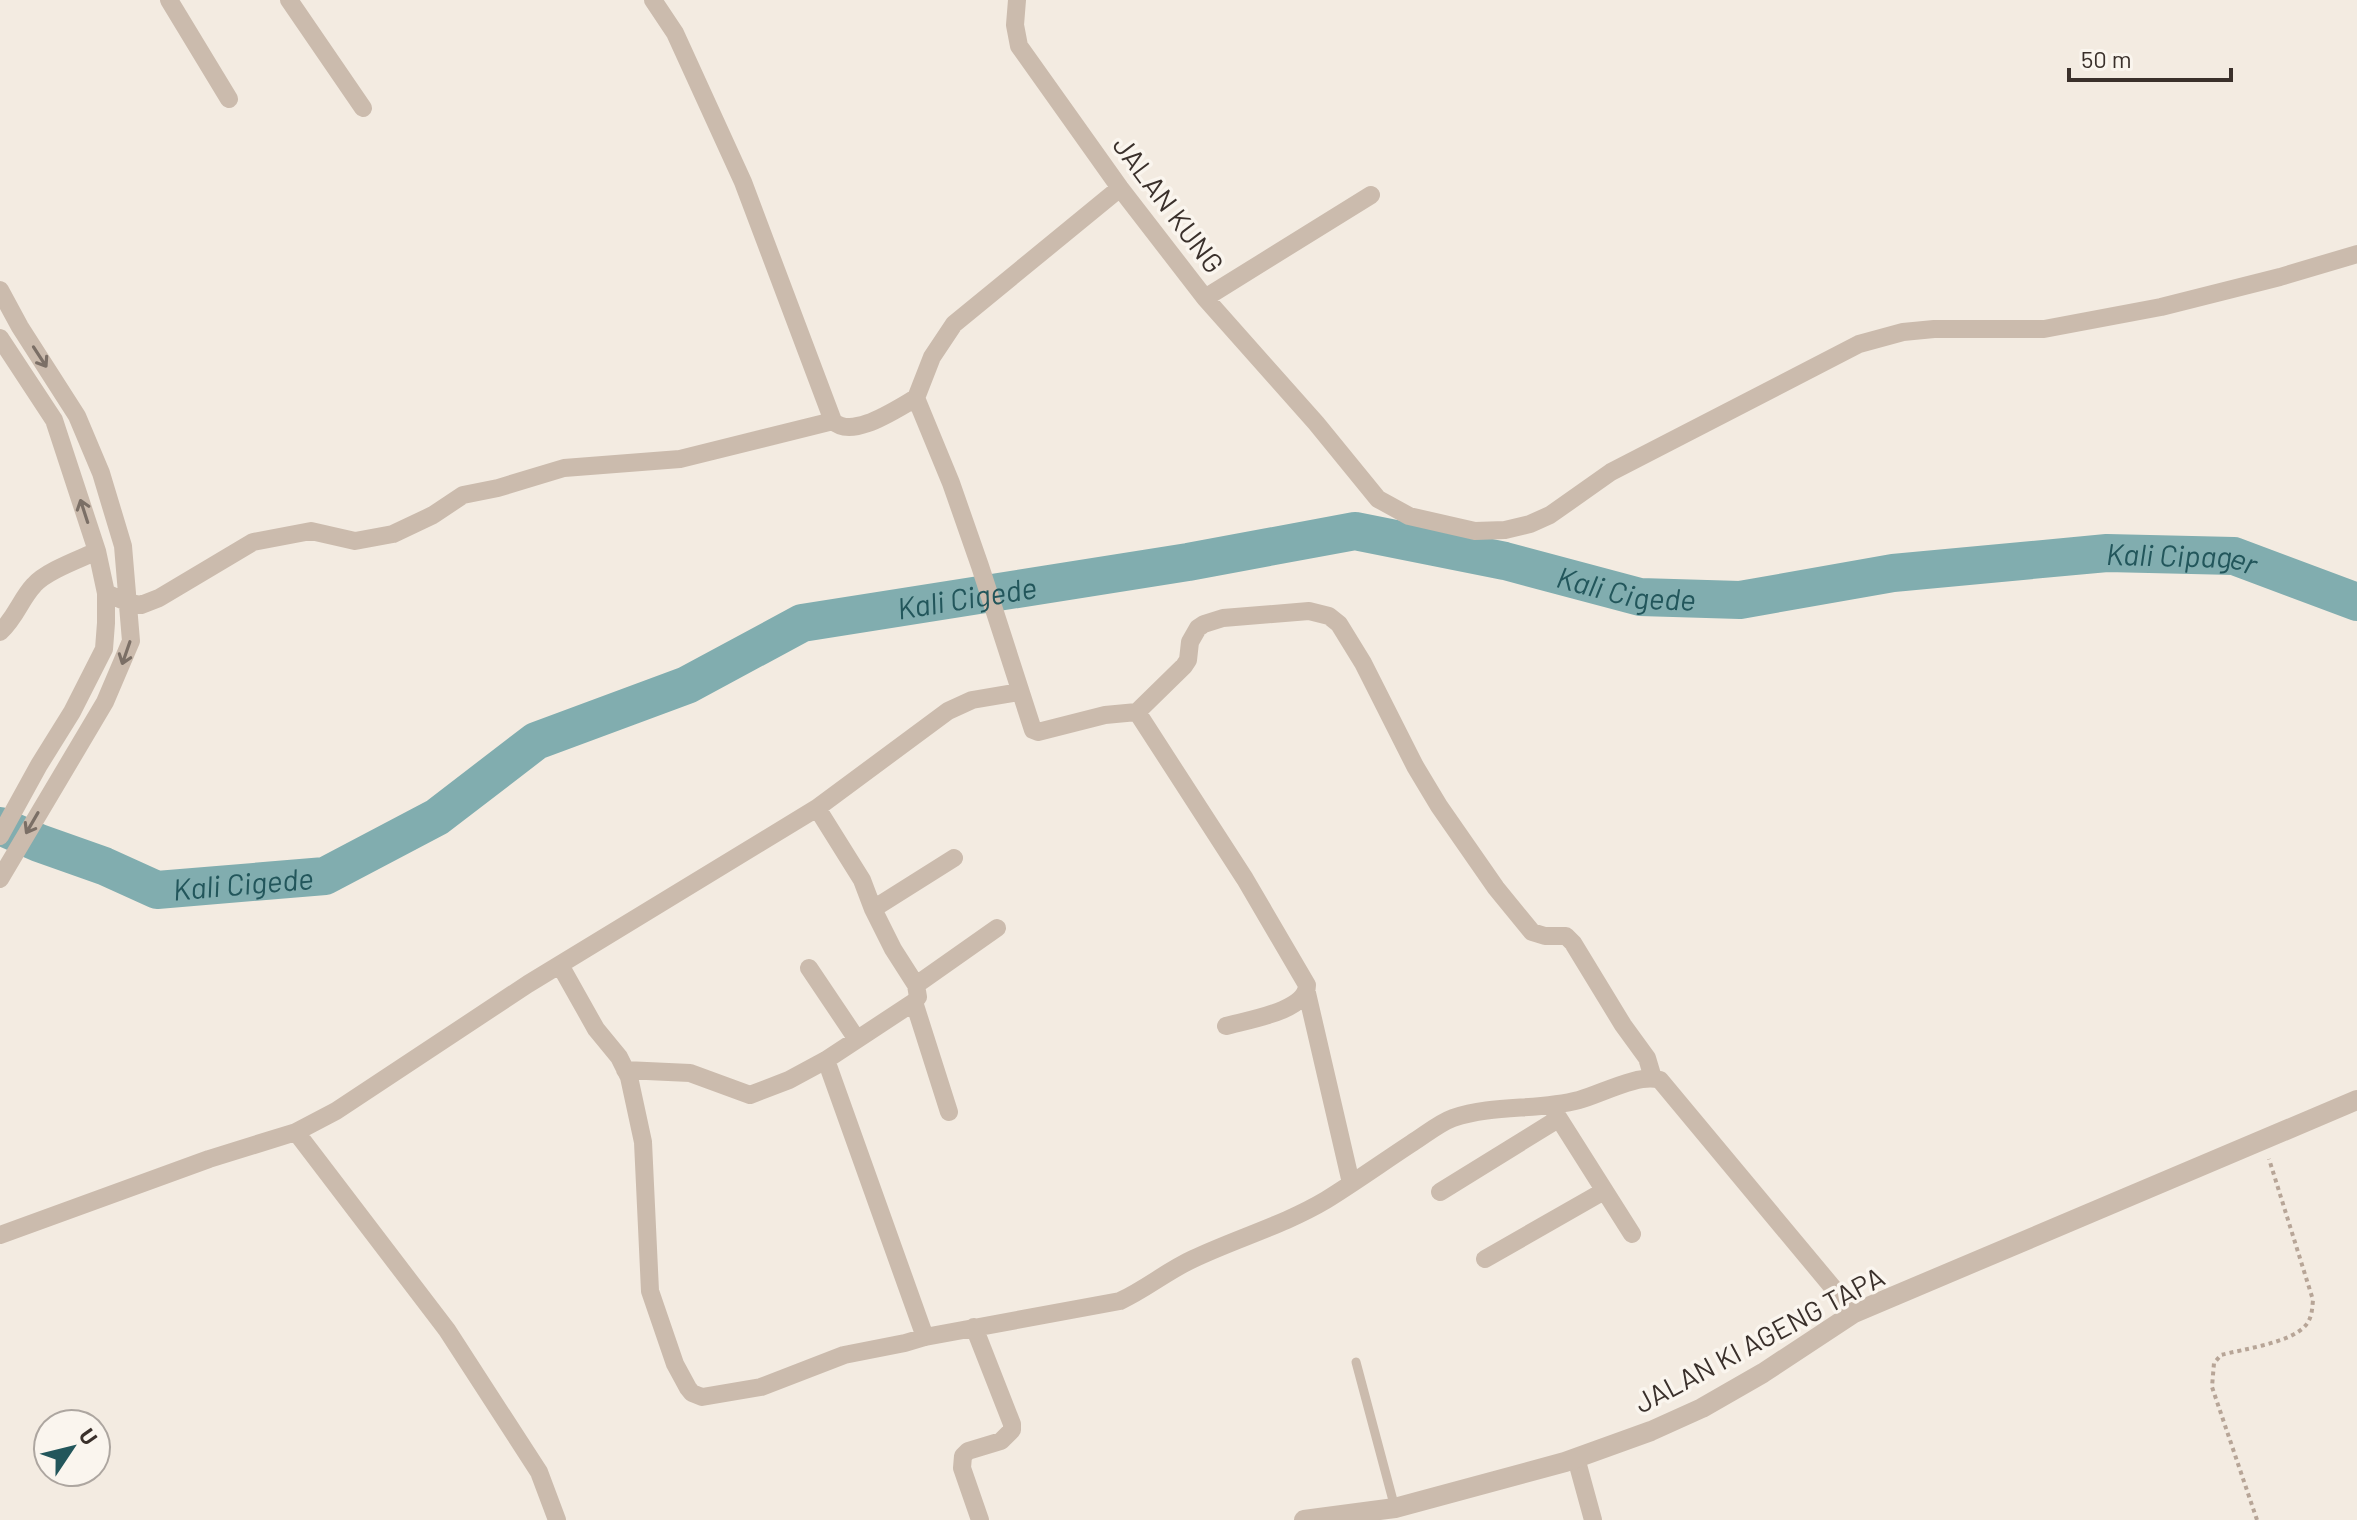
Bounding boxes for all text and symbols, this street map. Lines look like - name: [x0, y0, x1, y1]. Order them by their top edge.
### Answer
- scale bar: [2069, 32, 2231, 82]
- text: 50 m: [2081, 44, 2132, 73]
- street label: JALAN KUNG: [1106, 129, 1232, 279]
- one-way arrow: [32, 345, 48, 368]
- one-way arrow: [76, 499, 90, 524]
- water label: Kali Cipager: [2106, 535, 2264, 582]
- water label: Kali Cigede: [1553, 558, 1696, 617]
- water label: Kali Cigede: [894, 568, 1039, 626]
- one-way arrow: [117, 640, 132, 665]
- one-way arrow: [24, 811, 40, 834]
- water label: Kali Cigede: [171, 859, 315, 907]
- street label: JALAN KI AGENG TAPA: [1628, 1259, 1890, 1419]
- north arrow: [32, 1408, 112, 1488]
- text: U: [75, 1423, 104, 1449]

